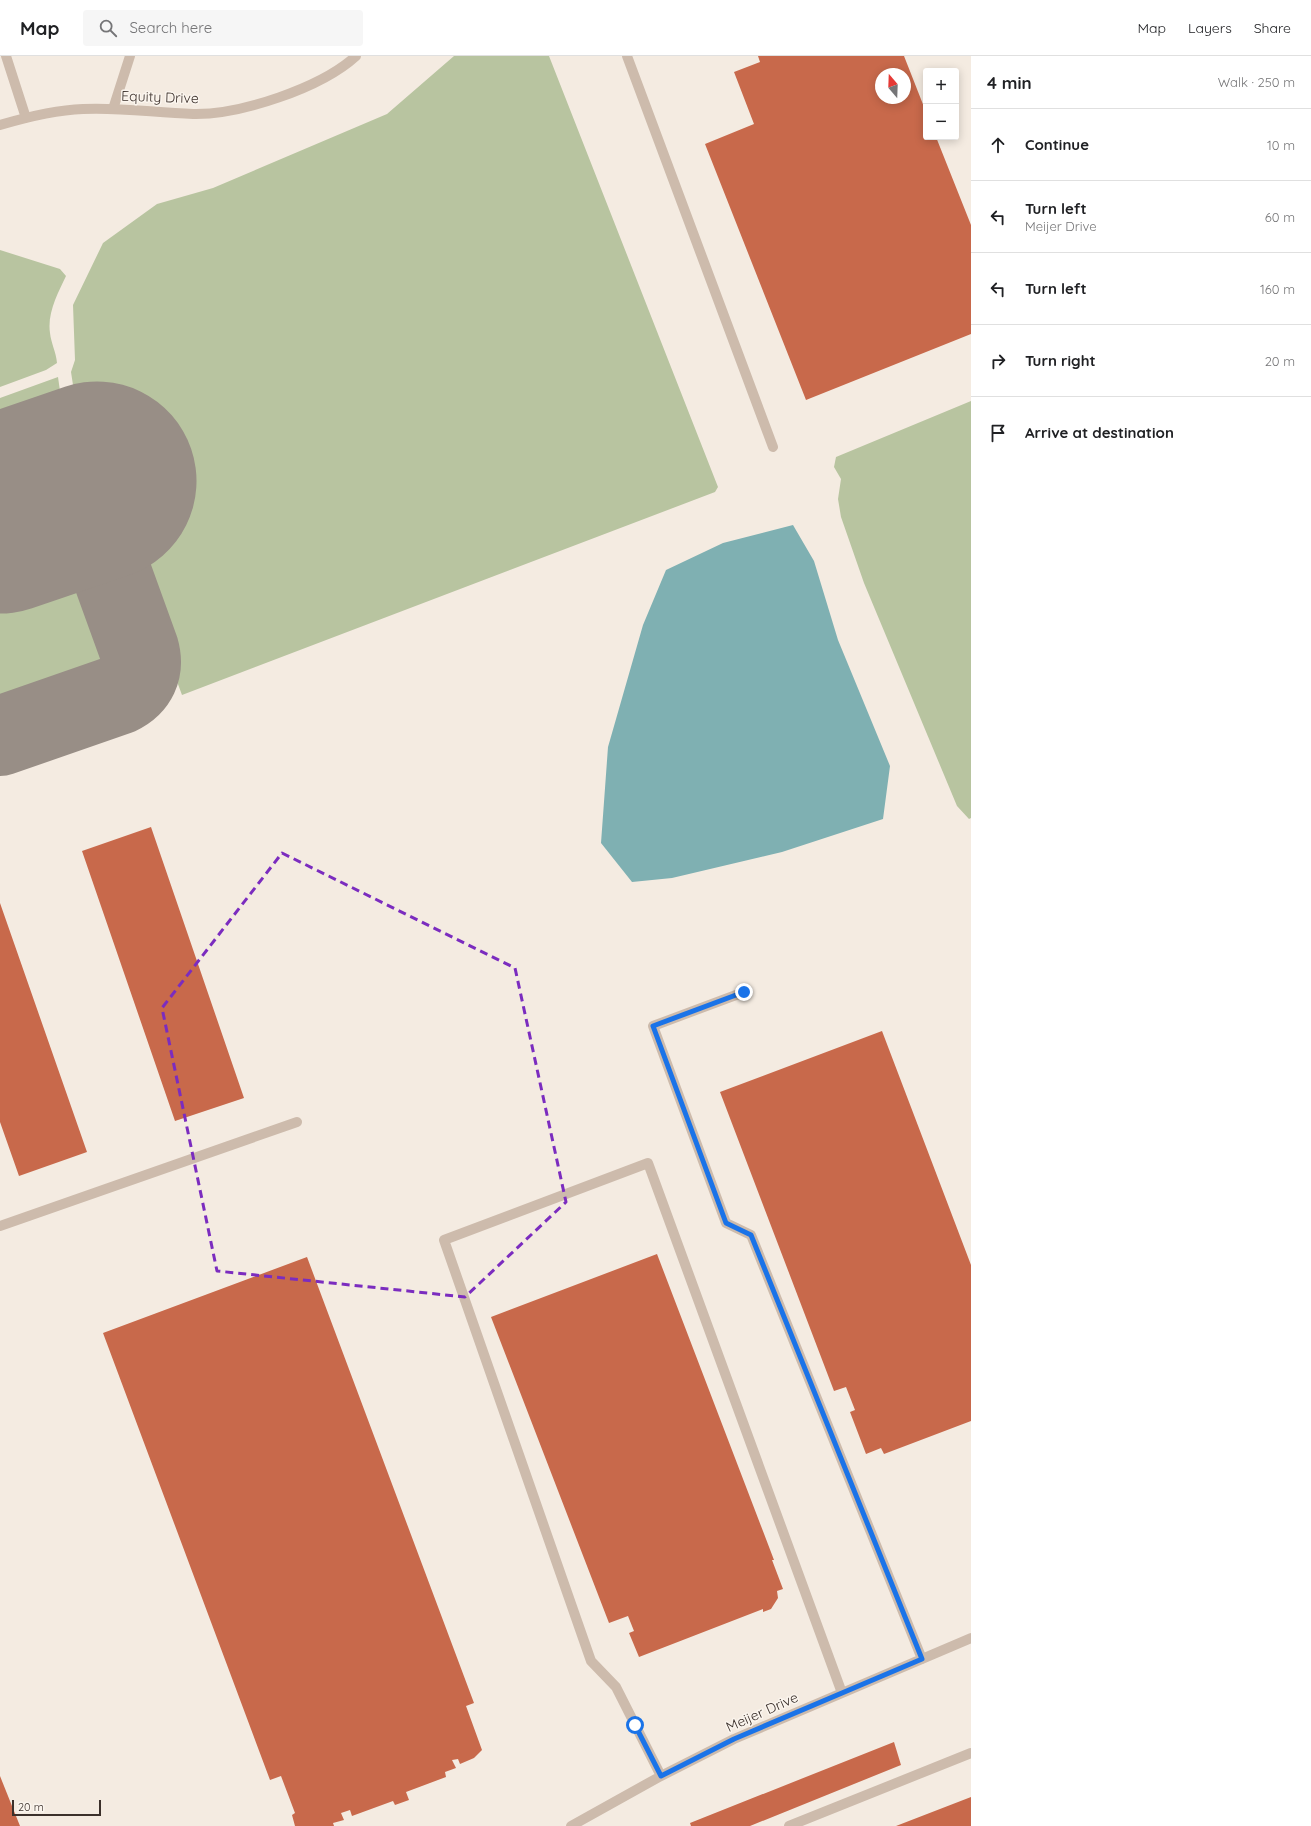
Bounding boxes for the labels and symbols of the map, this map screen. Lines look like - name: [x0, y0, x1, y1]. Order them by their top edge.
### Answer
- north arrow: [875, 68, 911, 104]
- street label: Equity Drive: [121, 87, 199, 107]
- route end: [735, 983, 753, 1001]
- street label: Meijer Drive: [723, 1688, 801, 1736]
- route start: [626, 1716, 644, 1734]
- scale bar: [12, 1798, 101, 1817]

